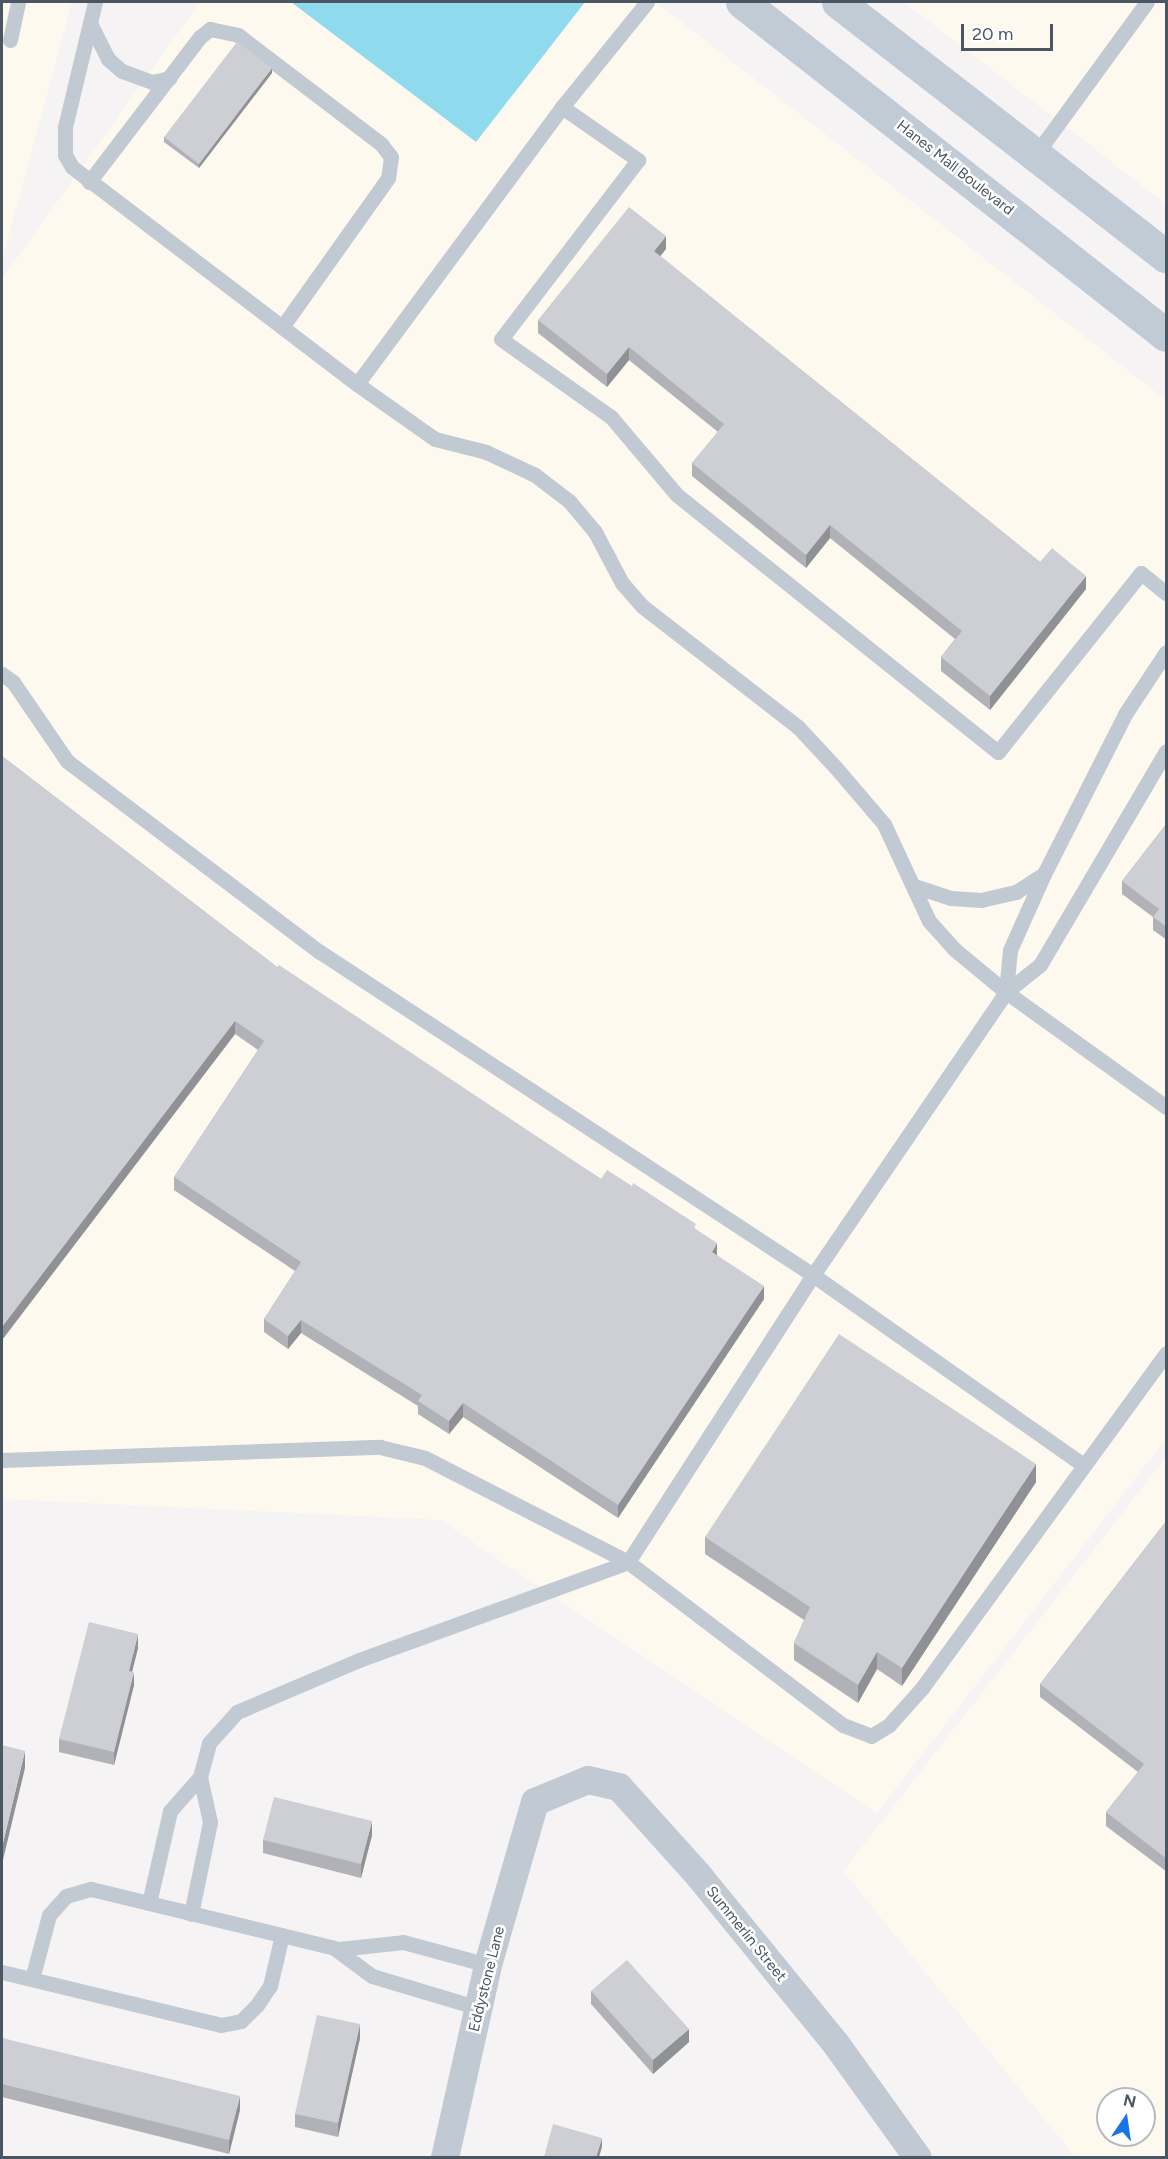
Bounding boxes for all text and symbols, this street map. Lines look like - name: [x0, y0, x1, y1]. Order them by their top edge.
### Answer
- scale bar: [964, 12, 1056, 50]
- text: 20 m: [972, 23, 1013, 45]
- street label: Hanes Mall Boulevard: [893, 117, 1017, 219]
- street label: Summerlin Street: [702, 1883, 790, 1985]
- street label: Eddystone Lane: [465, 1924, 509, 2034]
- north arrow: [1096, 2087, 1156, 2147]
- text: N: [1122, 2090, 1138, 2112]

